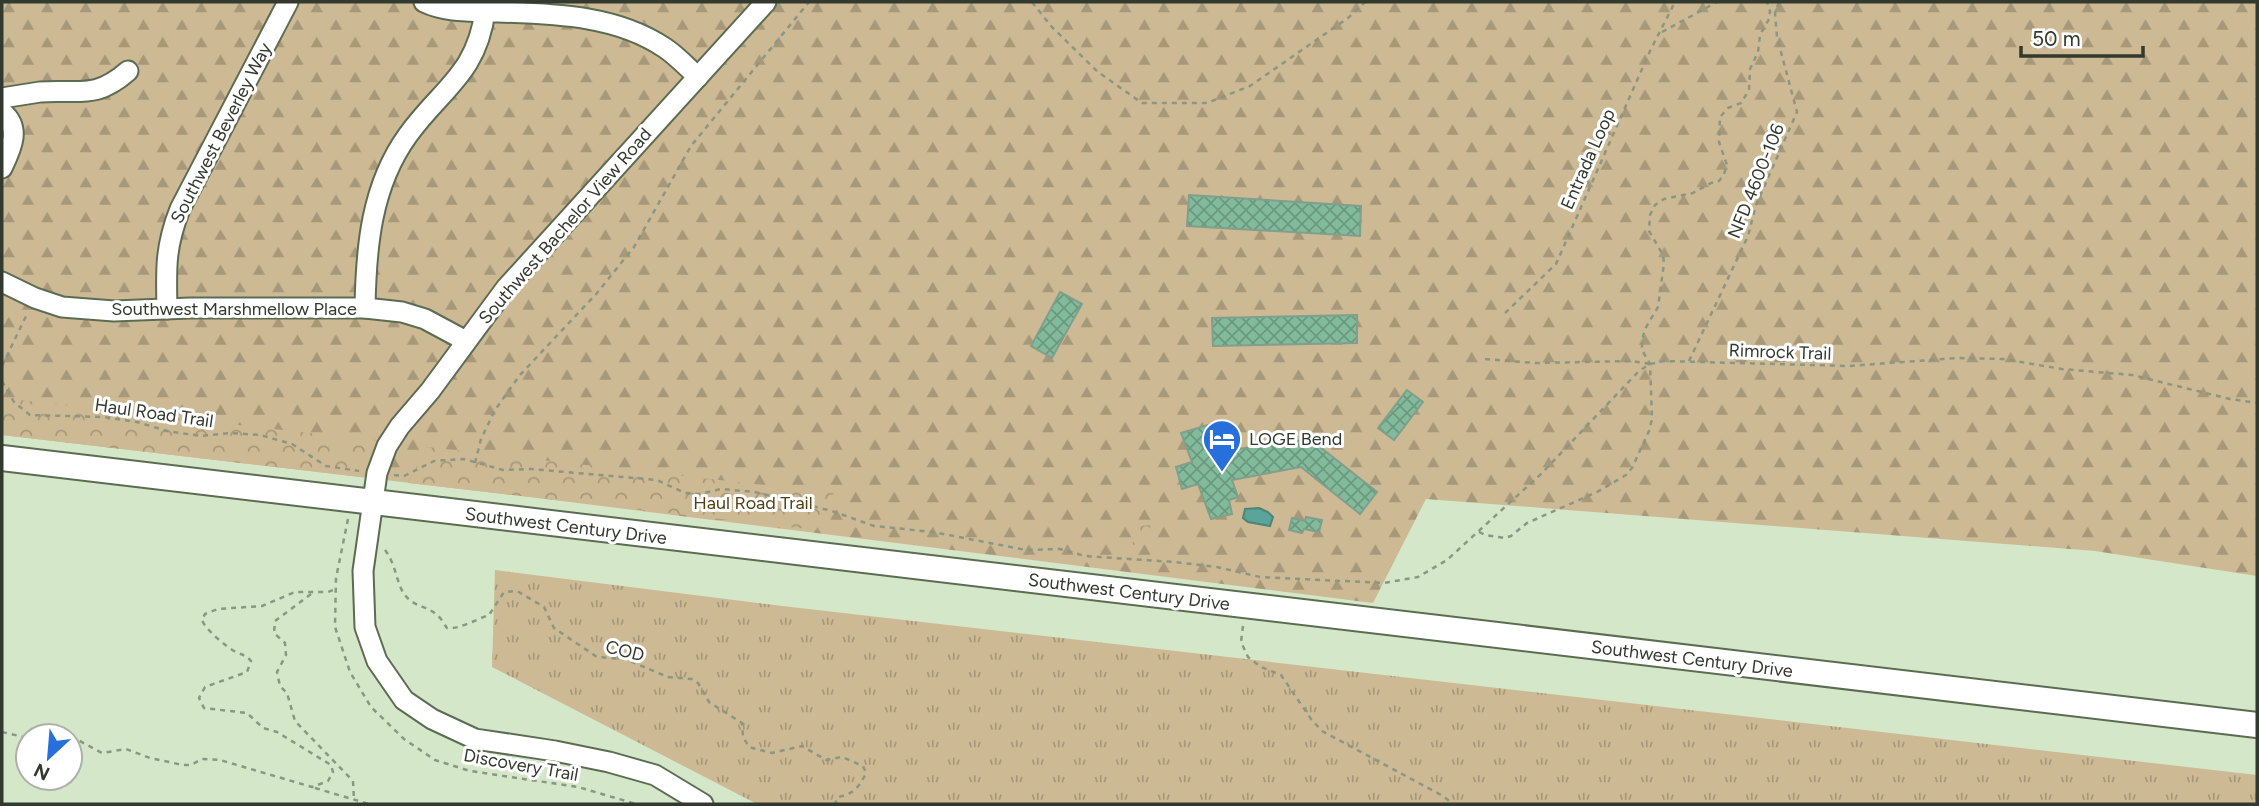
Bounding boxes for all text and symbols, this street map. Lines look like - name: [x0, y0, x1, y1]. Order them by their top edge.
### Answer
- scale bar: [2021, 14, 2144, 58]
- text: 50 m: [2032, 26, 2081, 51]
- street label: Southwest Beverley Way: [166, 39, 276, 227]
- street label: Entrada Loop: [1556, 105, 1620, 213]
- street label: NFD 4600-106: [1723, 120, 1789, 242]
- street label: Southwest Bachelor View Road: [474, 123, 656, 329]
- street label: Southwest Marshmellow Place: [111, 298, 357, 320]
- street label: Rimrock Trail: [1728, 339, 1832, 365]
- street label: Haul Road Trail: [93, 394, 215, 432]
- hotel icon: LOGE Bend: [1201, 418, 1243, 473]
- place label: LOGE Bend: [1249, 428, 1342, 450]
- park label: Haul Road Trail: [693, 492, 813, 514]
- street label: Southwest Century Drive: [464, 503, 668, 549]
- street label: Southwest Century Drive: [1027, 569, 1231, 615]
- street label: COD: [603, 636, 647, 666]
- street label: Southwest Century Drive: [1590, 636, 1794, 682]
- north arrow: [14, 722, 84, 792]
- street label: Discovery Trail: [462, 744, 580, 786]
- text: N: [30, 758, 53, 785]

